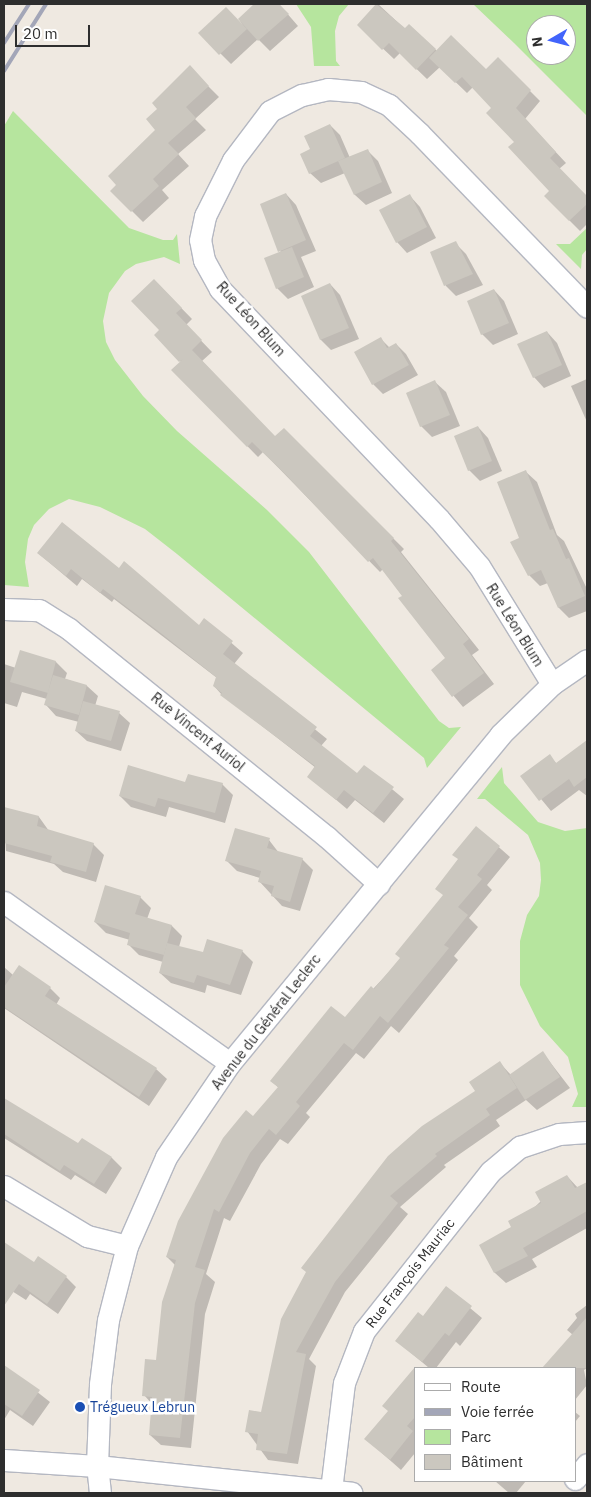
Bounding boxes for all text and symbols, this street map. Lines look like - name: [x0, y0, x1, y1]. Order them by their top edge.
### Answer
- scale bar: [18, 15, 92, 47]
- north arrow: [526, 15, 576, 65]
- text: 20 m: [23, 24, 58, 43]
- text: N: [528, 36, 547, 48]
- street label: Rue Léon Blum: [213, 278, 289, 360]
- street label: Rue Léon Blum: [483, 580, 547, 670]
- street label: Rue Vincent Auriol: [148, 689, 248, 775]
- street label: Avenue du Général Leclerc: [208, 951, 324, 1093]
- street label: Rue François Mauriac: [362, 1215, 458, 1331]
- legend: [414, 1367, 576, 1482]
- text: Route: [461, 1377, 501, 1396]
- place label: Trégueux Lebrun: [90, 1399, 195, 1415]
- marker: Trégueux Lebrun: [74, 1401, 86, 1413]
- text: Voie ferrée: [461, 1402, 534, 1421]
- text: Parc: [461, 1427, 491, 1446]
- text: Bâtiment: [461, 1452, 523, 1471]

